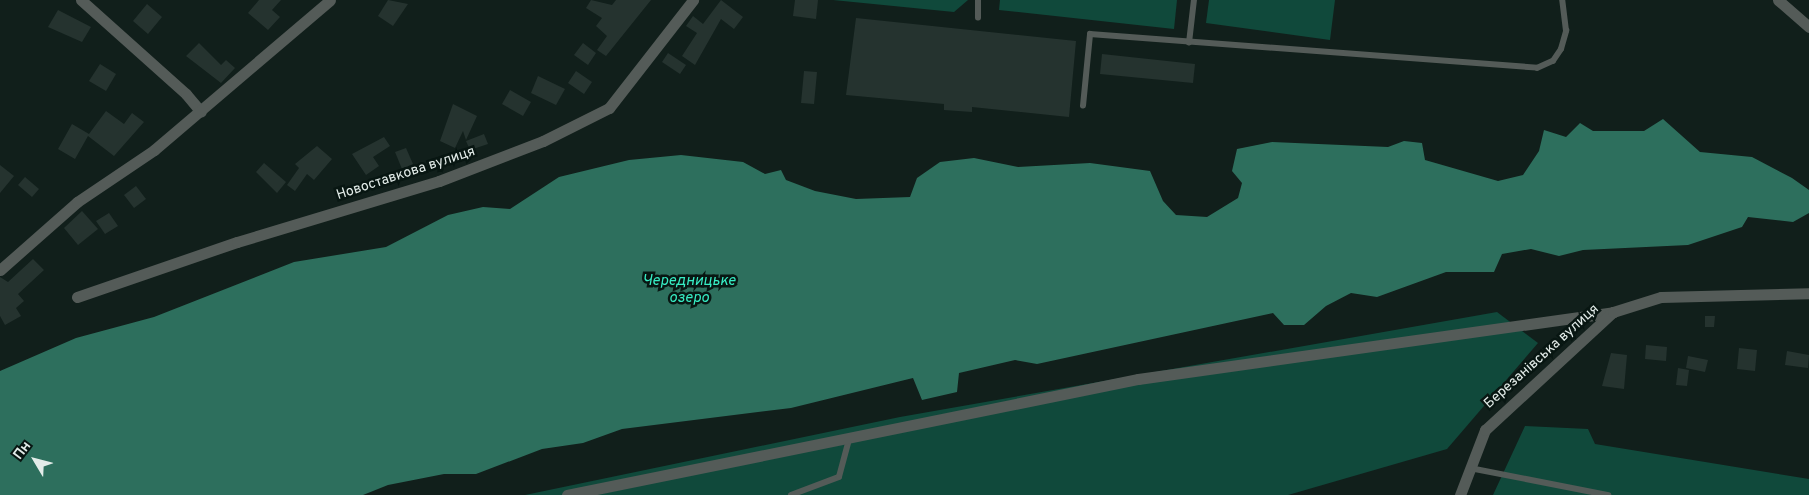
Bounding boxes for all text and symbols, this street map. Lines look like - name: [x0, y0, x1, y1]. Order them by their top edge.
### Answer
- street label: Новоставкова вулиця: [335, 144, 477, 204]
- water label: Чередницьке озеро: [642, 272, 736, 307]
- street label: Березанівська вулиця: [1481, 301, 1603, 413]
- north arrow: [10, 435, 60, 485]
- text: Пн: [10, 438, 35, 463]

